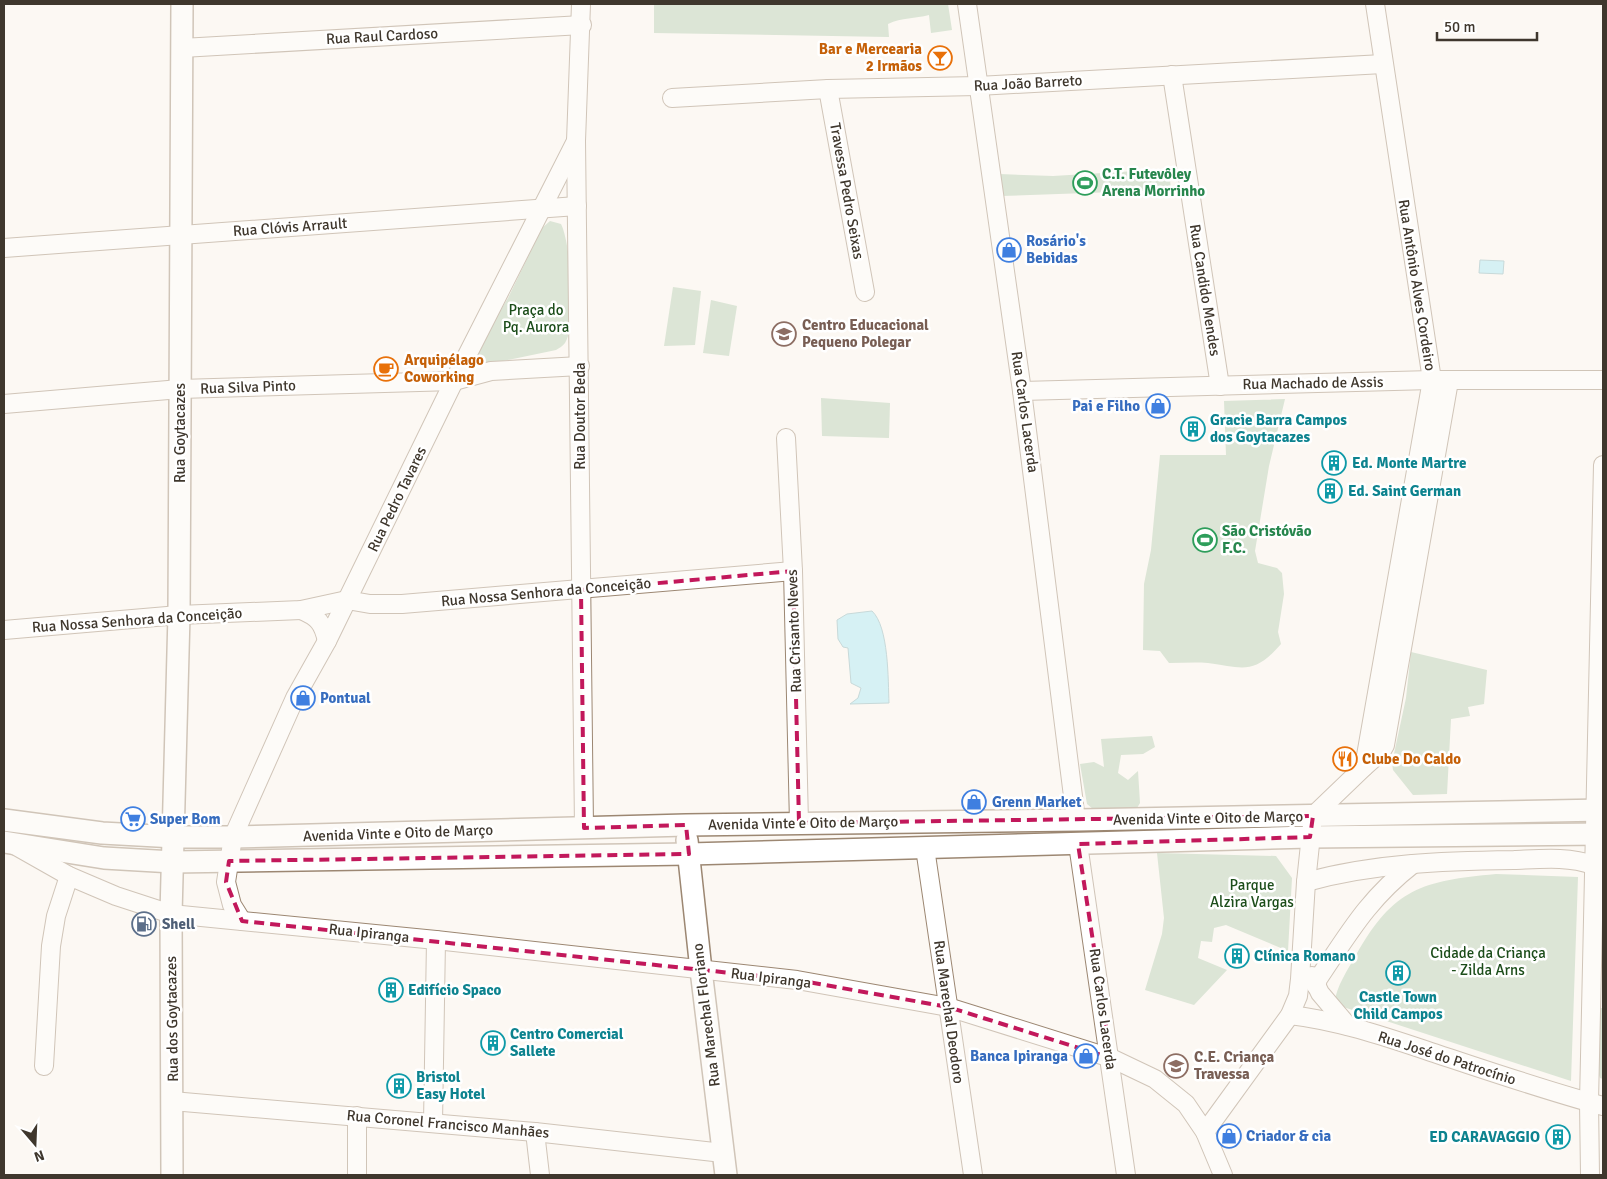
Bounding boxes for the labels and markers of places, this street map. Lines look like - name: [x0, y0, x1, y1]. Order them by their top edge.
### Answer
- place label: Bar e Mercearia 2 Irmãos: [819, 40, 922, 75]
- bar icon: Bar e Mercearia 2 Irmãos: [927, 45, 953, 71]
- place label: C.T. Futevôley Arena Morrinho: [1102, 165, 1205, 200]
- sports icon: C.T. Futevôley Arena Morrinho: [1072, 170, 1098, 196]
- place label: Rosário's Bebidas: [1026, 232, 1086, 267]
- shop icon: Rosário's Bebidas: [996, 237, 1022, 263]
- place label: Centro Educacional Pequeno Polegar: [802, 316, 929, 351]
- school or university icon: Centro Educacional Pequeno Polegar: [771, 321, 797, 347]
- place label: Arquipélago Coworking: [404, 351, 484, 386]
- cafe icon: Arquipélago Coworking: [373, 356, 399, 382]
- shop icon: Pai e Filho: [1145, 393, 1171, 419]
- place label: Pai e Filho: [1072, 397, 1140, 415]
- place label: Gracie Barra Campos dos Goytacazes: [1210, 411, 1347, 446]
- building icon: Gracie Barra Campos dos Goytacazes: [1180, 416, 1206, 442]
- building icon: Ed. Monte Martre: [1321, 450, 1347, 476]
- place label: Ed. Monte Martre: [1352, 454, 1466, 472]
- building icon: Ed. Saint German: [1317, 478, 1343, 504]
- place label: Ed. Saint German: [1348, 482, 1461, 500]
- place label: São Cristóvão F.C.: [1222, 522, 1312, 557]
- sports icon: São Cristóvão F.C.: [1192, 527, 1218, 553]
- shop icon: Pontual: [290, 685, 316, 711]
- place label: Pontual: [320, 689, 371, 707]
- restaurant icon: Clube Do Caldo: [1332, 746, 1358, 772]
- place label: Clube Do Caldo: [1362, 750, 1461, 768]
- shop icon: Grenn Market: [961, 789, 987, 815]
- place label: Grenn Market: [992, 793, 1082, 811]
- supermarket icon: Super Bom: [120, 806, 146, 832]
- place label: Super Bom: [150, 810, 221, 828]
- fuel station icon: Shell: [131, 911, 157, 937]
- place label: Shell: [162, 915, 195, 933]
- building icon: Clínica Romano: [1224, 943, 1250, 969]
- place label: Clínica Romano: [1254, 947, 1356, 965]
- building icon: Castle Town Child Campos: [1385, 960, 1411, 986]
- building icon: Edifício Spaco: [378, 977, 404, 1003]
- place label: Edifício Spaco: [408, 981, 501, 999]
- place label: Castle Town Child Campos: [1353, 988, 1443, 1023]
- place label: Centro Comercial Sallete: [510, 1025, 624, 1060]
- building icon: Centro Comercial Sallete: [480, 1030, 506, 1056]
- shop icon: Banca Ipiranga: [1073, 1043, 1099, 1069]
- place label: Banca Ipiranga: [970, 1047, 1068, 1065]
- place label: C.E. Criança Travessa: [1194, 1048, 1275, 1083]
- school or university icon: C.E. Criança Travessa: [1163, 1053, 1189, 1079]
- place label: Bristol Easy Hotel: [416, 1068, 486, 1103]
- building icon: Bristol Easy Hotel: [386, 1073, 412, 1099]
- shop icon: Criador & cia: [1216, 1123, 1242, 1149]
- building icon: ED CARAVAGGIO: [1545, 1124, 1571, 1150]
- place label: Criador & cia: [1246, 1127, 1332, 1145]
- place label: ED CARAVAGGIO: [1429, 1128, 1540, 1146]

